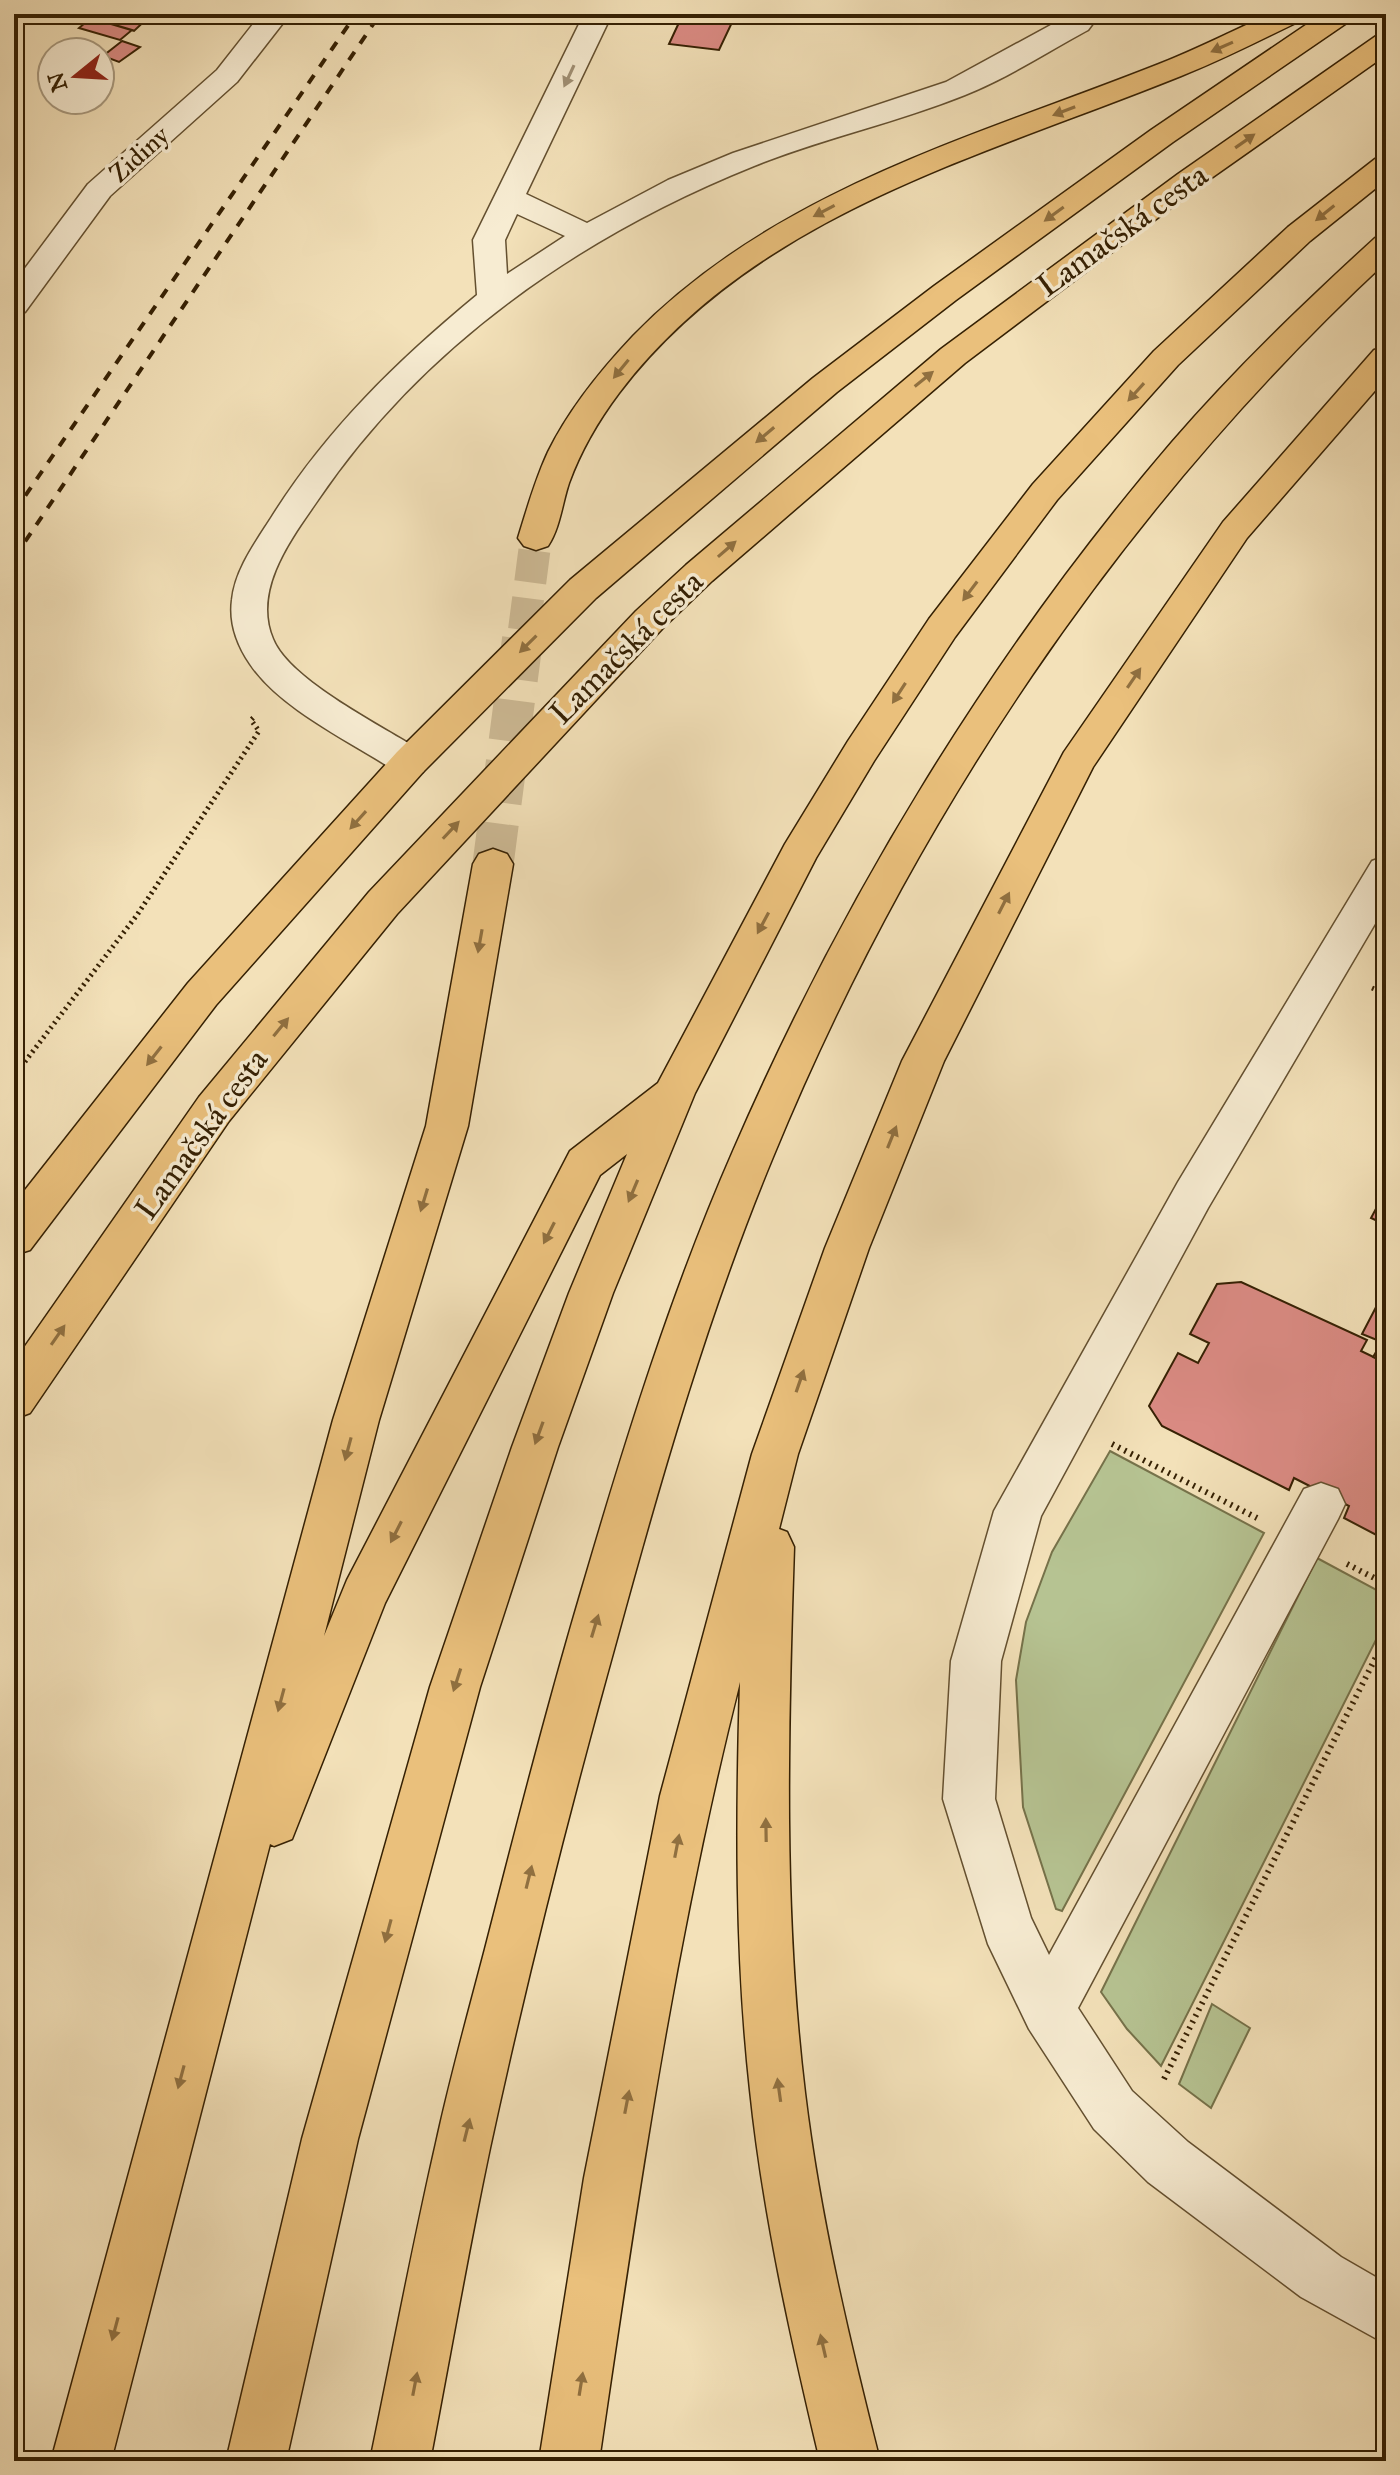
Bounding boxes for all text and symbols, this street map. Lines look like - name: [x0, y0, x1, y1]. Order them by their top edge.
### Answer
- north arrow: [36, 36, 116, 116]
- one-way arrow: [1210, 40, 1233, 54]
- one-way arrow: [562, 64, 576, 87]
- text: N: [42, 69, 73, 95]
- one-way arrow: [1052, 105, 1076, 118]
- street label: Zidiny: [103, 118, 176, 189]
- one-way arrow: [1235, 134, 1256, 149]
- street label: Lamačská cesta: [1029, 155, 1216, 305]
- one-way arrow: [813, 203, 835, 217]
- one-way arrow: [1315, 205, 1335, 221]
- one-way arrow: [1043, 206, 1064, 221]
- one-way arrow: [613, 359, 629, 379]
- one-way arrow: [914, 372, 934, 388]
- one-way arrow: [1128, 381, 1145, 401]
- one-way arrow: [755, 426, 775, 443]
- one-way arrow: [717, 540, 736, 558]
- street label: Lamačská cesta: [541, 562, 712, 732]
- one-way arrow: [962, 581, 978, 601]
- one-way arrow: [519, 634, 538, 653]
- one-way arrow: [1126, 668, 1141, 689]
- one-way arrow: [893, 682, 907, 704]
- one-way arrow: [350, 809, 367, 829]
- one-way arrow: [441, 820, 459, 839]
- one-way arrow: [998, 892, 1011, 915]
- one-way arrow: [756, 911, 769, 934]
- one-way arrow: [473, 929, 485, 954]
- one-way arrow: [273, 1017, 289, 1037]
- street label: Lamačská cesta: [126, 1041, 277, 1227]
- one-way arrow: [147, 1046, 163, 1066]
- one-way arrow: [885, 1125, 898, 1149]
- one-way arrow: [626, 1179, 639, 1203]
- one-way arrow: [417, 1189, 430, 1213]
- one-way arrow: [543, 1221, 556, 1244]
- one-way arrow: [50, 1324, 65, 1345]
- one-way arrow: [795, 1368, 807, 1392]
- one-way arrow: [533, 1422, 545, 1446]
- one-way arrow: [341, 1437, 354, 1461]
- one-way arrow: [390, 1520, 403, 1543]
- one-way arrow: [589, 1613, 602, 1637]
- one-way arrow: [451, 1668, 463, 1692]
- one-way arrow: [275, 1688, 287, 1713]
- one-way arrow: [759, 1817, 772, 1842]
- one-way arrow: [671, 1834, 683, 1859]
- one-way arrow: [523, 1865, 536, 1890]
- one-way arrow: [381, 1918, 393, 1943]
- one-way arrow: [175, 2065, 187, 2090]
- one-way arrow: [772, 2077, 785, 2102]
- one-way arrow: [621, 2089, 634, 2114]
- one-way arrow: [461, 2117, 474, 2142]
- one-way arrow: [109, 2316, 121, 2341]
- one-way arrow: [816, 2333, 829, 2358]
- one-way arrow: [575, 2371, 587, 2396]
- one-way arrow: [410, 2372, 422, 2397]

